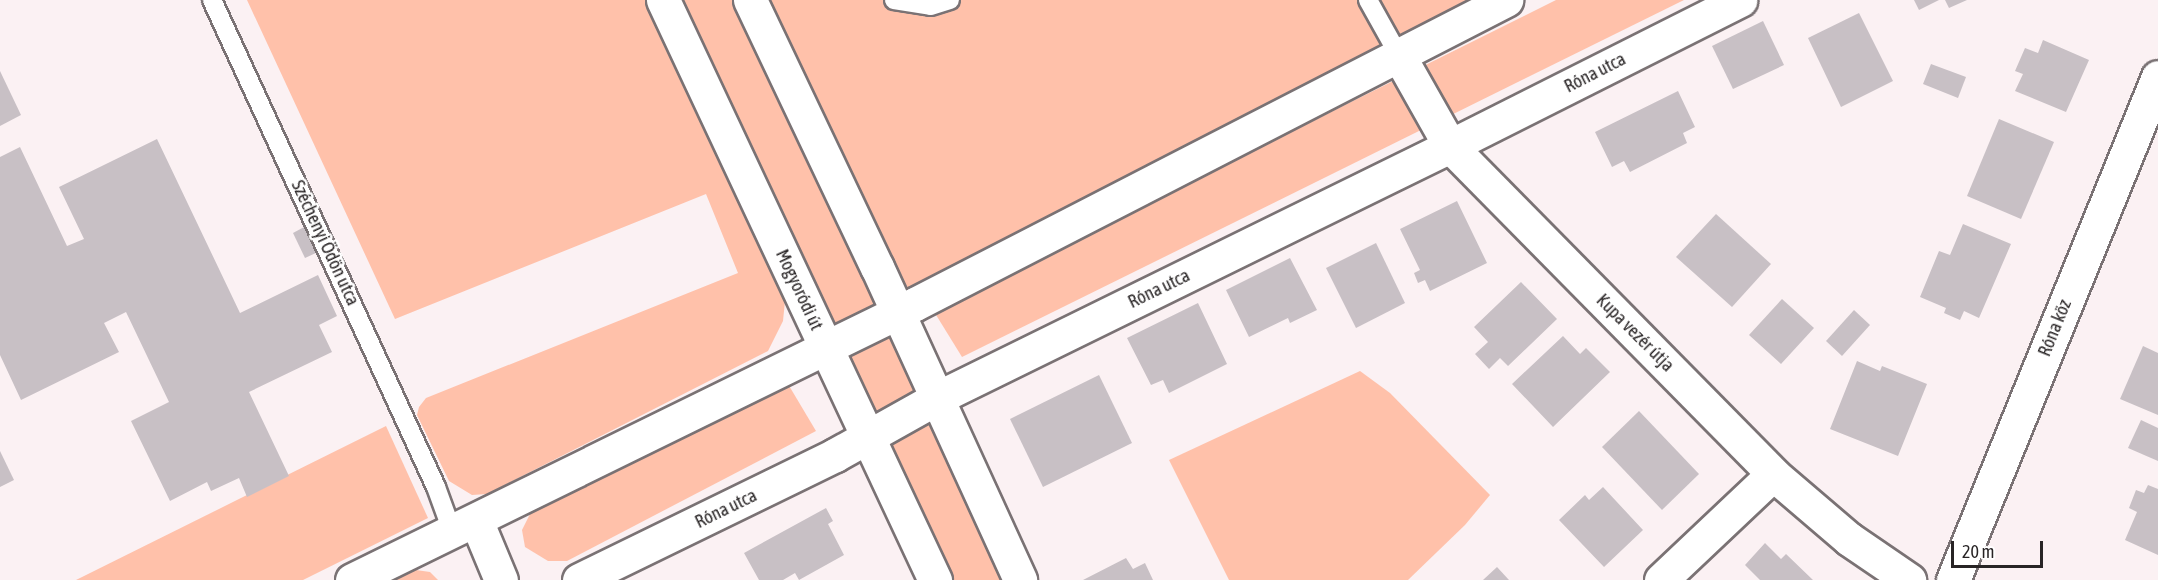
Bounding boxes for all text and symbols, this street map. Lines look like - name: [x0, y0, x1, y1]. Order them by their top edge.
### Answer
- street label: Róna utca: [1561, 48, 1629, 98]
- street label: Széchenyi Ödön utca: [287, 177, 363, 309]
- street label: Mogyoródi út: [771, 246, 827, 334]
- street label: Róna utca: [1125, 265, 1193, 313]
- street label: Kupa vezér útja: [1592, 290, 1678, 376]
- street label: Róna köz: [2034, 296, 2076, 360]
- street label: Róna utca: [692, 485, 760, 533]
- scale bar: [1954, 529, 2046, 567]
- text: 20 m: [1962, 541, 1994, 562]

